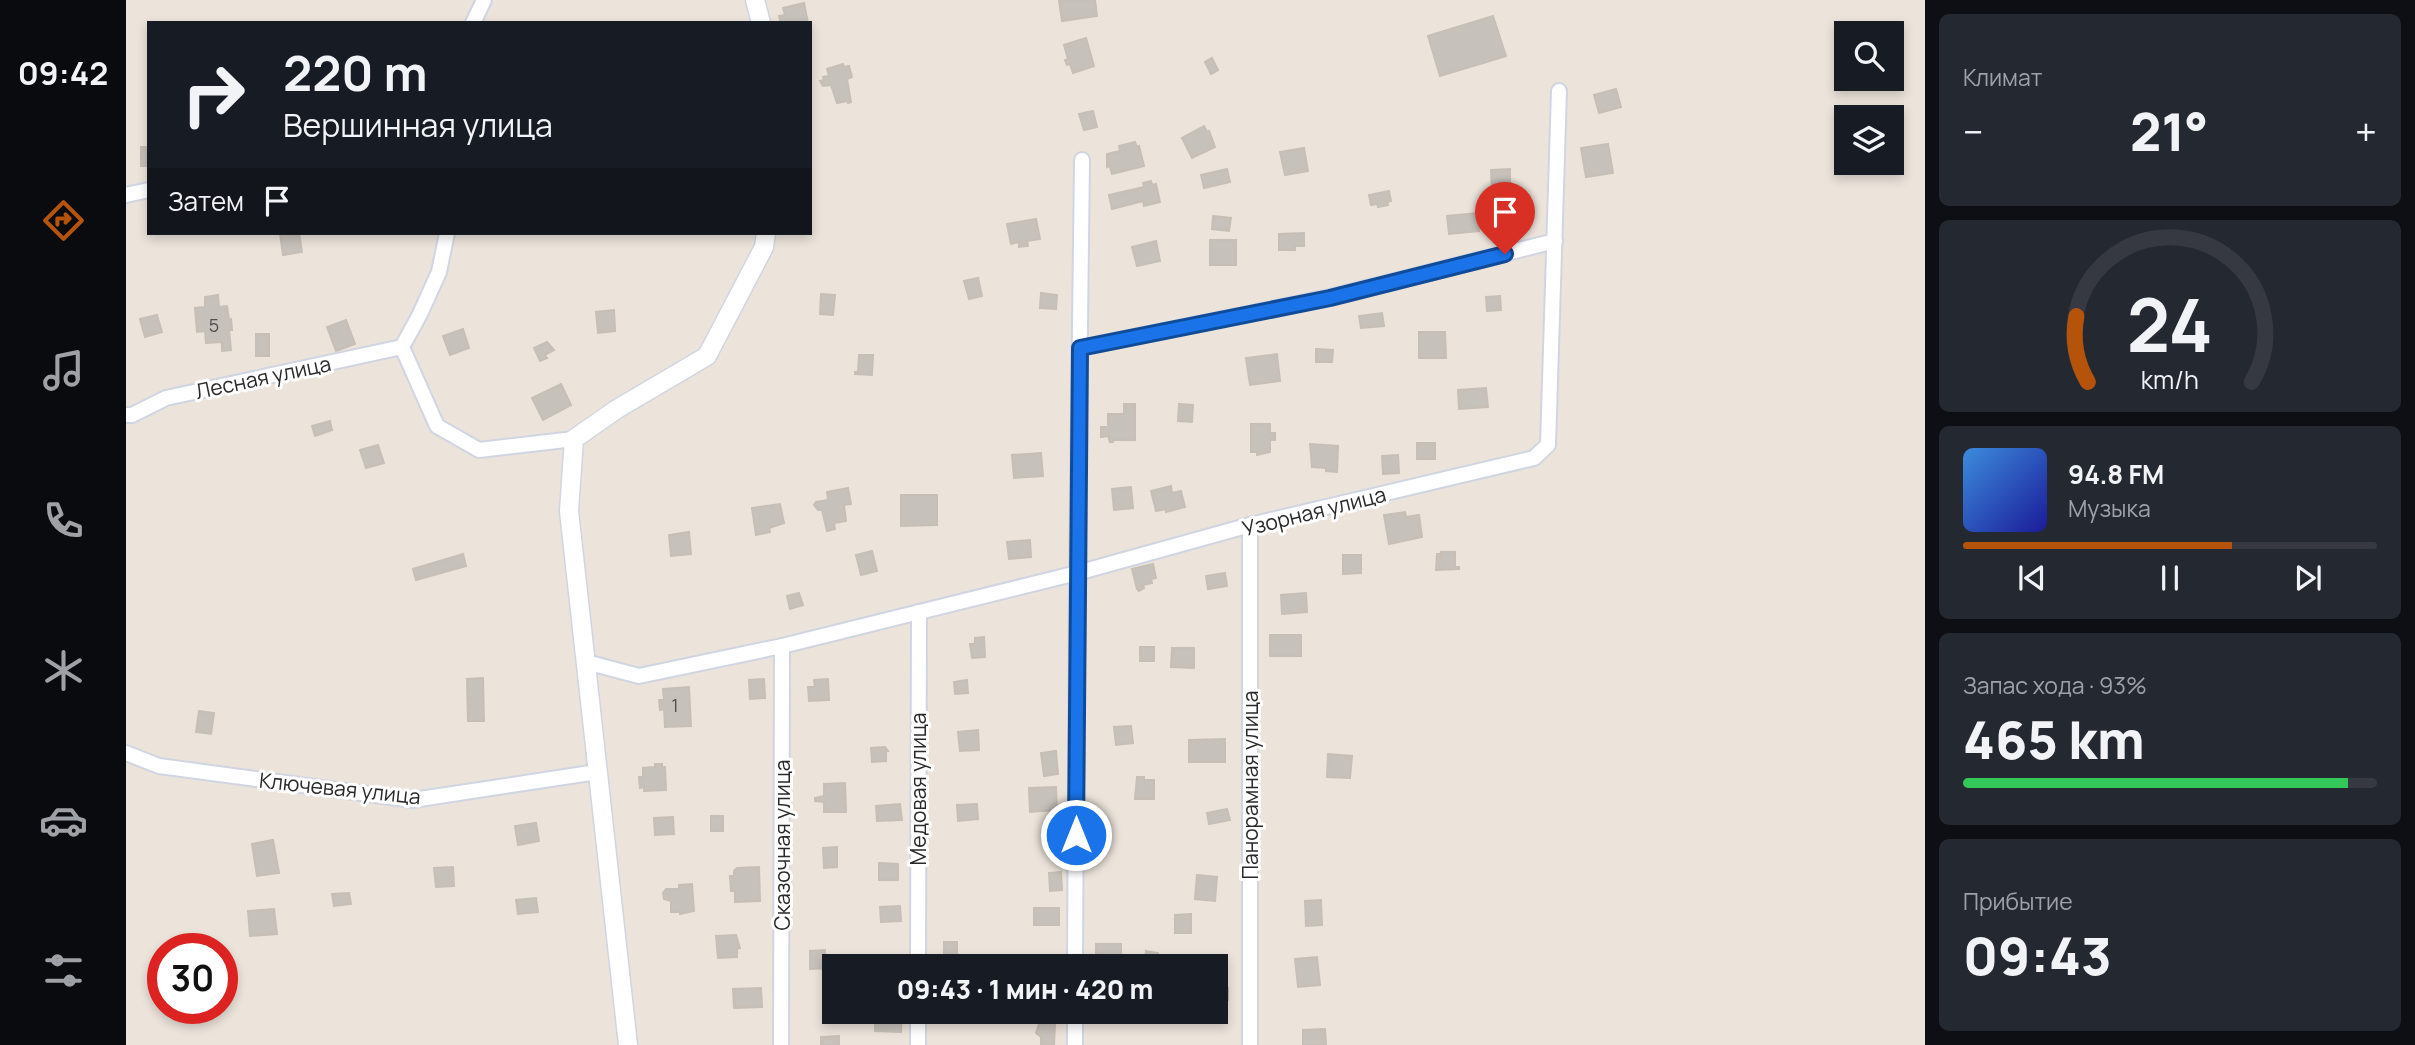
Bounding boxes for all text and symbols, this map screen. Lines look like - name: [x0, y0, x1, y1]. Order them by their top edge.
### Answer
- map controls: [1834, 21, 1904, 175]
- button: search: [1834, 21, 1904, 91]
- text: 220 m: [283, 39, 427, 106]
- icon: right: [168, 49, 259, 140]
- text: 09:42: [18, 51, 108, 95]
- text: Климат: [1963, 61, 2042, 93]
- text: 21°: [2130, 96, 2209, 167]
- text: Вершинная улица: [283, 103, 553, 147]
- button: layers: [1834, 105, 1904, 175]
- text: −: [1963, 105, 1984, 157]
- text: +: [2355, 105, 2377, 157]
- icon: arrive: [258, 182, 296, 220]
- pin: [1475, 182, 1535, 254]
- text: Затем: [168, 183, 244, 219]
- icon: arrive: [1486, 193, 1524, 231]
- icon: directions: [39, 196, 88, 245]
- text: 24: [2127, 275, 2213, 375]
- house number: 5: [209, 313, 219, 337]
- icon: music: [39, 346, 88, 395]
- street label: Лесная улица: [193, 349, 333, 405]
- text: km/h: [2141, 362, 2199, 397]
- text: 94.8 FM: [2068, 456, 2164, 492]
- street label: Узорная улица: [1239, 480, 1389, 542]
- text: Музыка: [2068, 492, 2151, 524]
- icon: phone: [39, 496, 88, 545]
- icon: previous: [2013, 559, 2051, 597]
- icon: pause: [2151, 559, 2189, 597]
- icon: next: [2289, 559, 2327, 597]
- icon: climate: [39, 646, 88, 695]
- text: Запас хода · 93%: [1963, 669, 2147, 701]
- street label: Панорамная улица: [1236, 691, 1264, 879]
- house number: 1: [671, 693, 679, 717]
- text: 465 km: [1963, 704, 2145, 775]
- street label: Медовая улица: [904, 713, 932, 865]
- street label: Сказочная улица: [768, 760, 796, 930]
- street label: Ключевая улица: [258, 766, 422, 810]
- icon: car: [39, 796, 88, 845]
- position arrow: [1039, 798, 1113, 872]
- text: Прибытие: [1963, 885, 2073, 917]
- text: 09:43: [1963, 920, 2112, 991]
- speed limit sign: 30: [147, 933, 238, 1024]
- icon: filters: [39, 946, 88, 995]
- text: 09:43 · 1 мин · 420 m: [897, 971, 1153, 1007]

